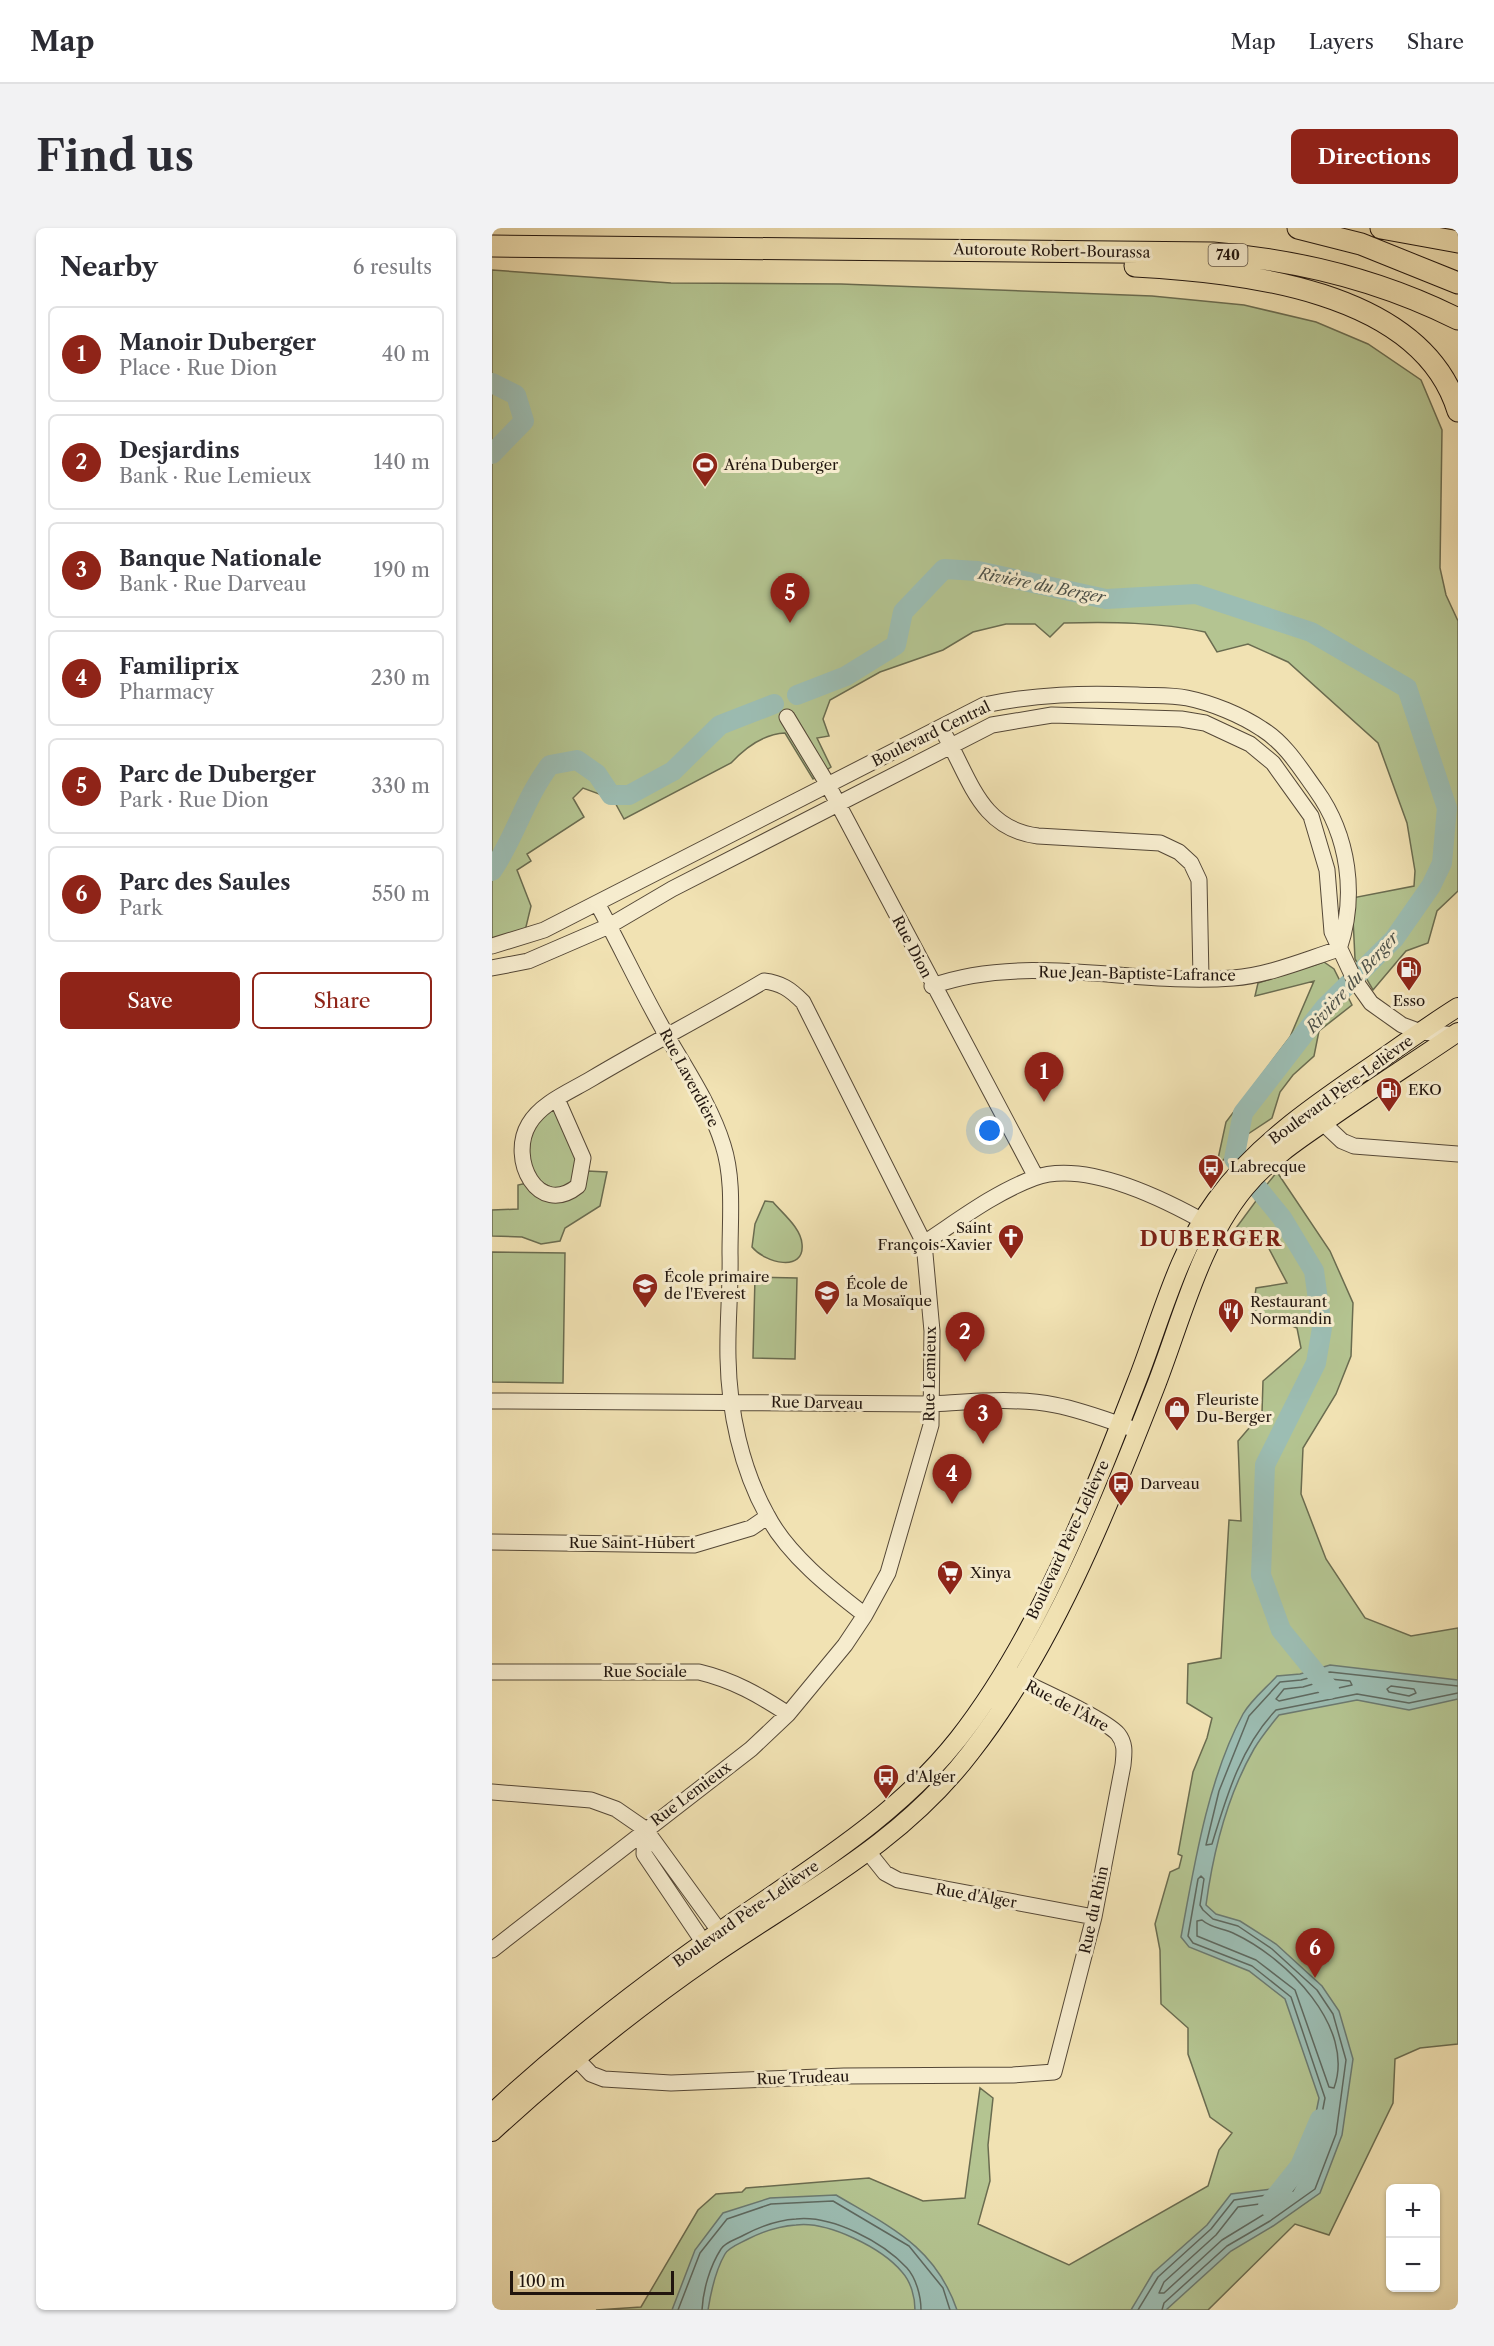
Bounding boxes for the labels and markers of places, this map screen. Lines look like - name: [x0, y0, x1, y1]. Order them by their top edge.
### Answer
- sports icon: Aréna Duberger: [690, 450, 720, 488]
- place label: Aréna Duberger: [723, 455, 839, 474]
- pin: 5: [770, 574, 810, 623]
- fuel station icon: Esso: [1394, 954, 1424, 992]
- place label: Esso: [1393, 991, 1425, 1010]
- pin: 1: [1024, 1052, 1064, 1102]
- fuel station icon: EKO: [1374, 1075, 1404, 1113]
- place label: EKO: [1408, 1080, 1442, 1099]
- bus stop icon: Labrecque: [1196, 1152, 1226, 1190]
- place label: Labrecque: [1230, 1157, 1306, 1176]
- place label: Saint François-Xavier: [878, 1218, 993, 1254]
- church icon: Saint François-Xavier: [996, 1222, 1026, 1260]
- place label: École primaire de l'Everest: [664, 1267, 769, 1303]
- school or university icon: École primaire de l'Everest: [630, 1271, 660, 1309]
- place label: École de la Mosaïque: [846, 1274, 932, 1310]
- school or university icon: École de la Mosaïque: [812, 1278, 842, 1316]
- place label: Restaurant Normandin: [1250, 1292, 1332, 1328]
- restaurant icon: Restaurant Normandin: [1216, 1296, 1246, 1334]
- pin: 2: [946, 1312, 984, 1362]
- place label: Fleuriste Du-Berger: [1196, 1390, 1273, 1426]
- pin: 3: [964, 1394, 1002, 1444]
- shop icon: Fleuriste Du-Berger: [1162, 1394, 1192, 1432]
- pin: 4: [932, 1454, 972, 1504]
- bus stop icon: Darveau: [1106, 1469, 1136, 1507]
- place label: Darveau: [1140, 1474, 1200, 1493]
- supermarket icon: Xinya: [935, 1558, 965, 1596]
- place label: Xinya: [969, 1563, 1011, 1582]
- bus stop icon: d'Alger: [871, 1762, 901, 1800]
- place label: d'Alger: [906, 1767, 956, 1786]
- pin: 6: [1296, 1928, 1334, 1978]

